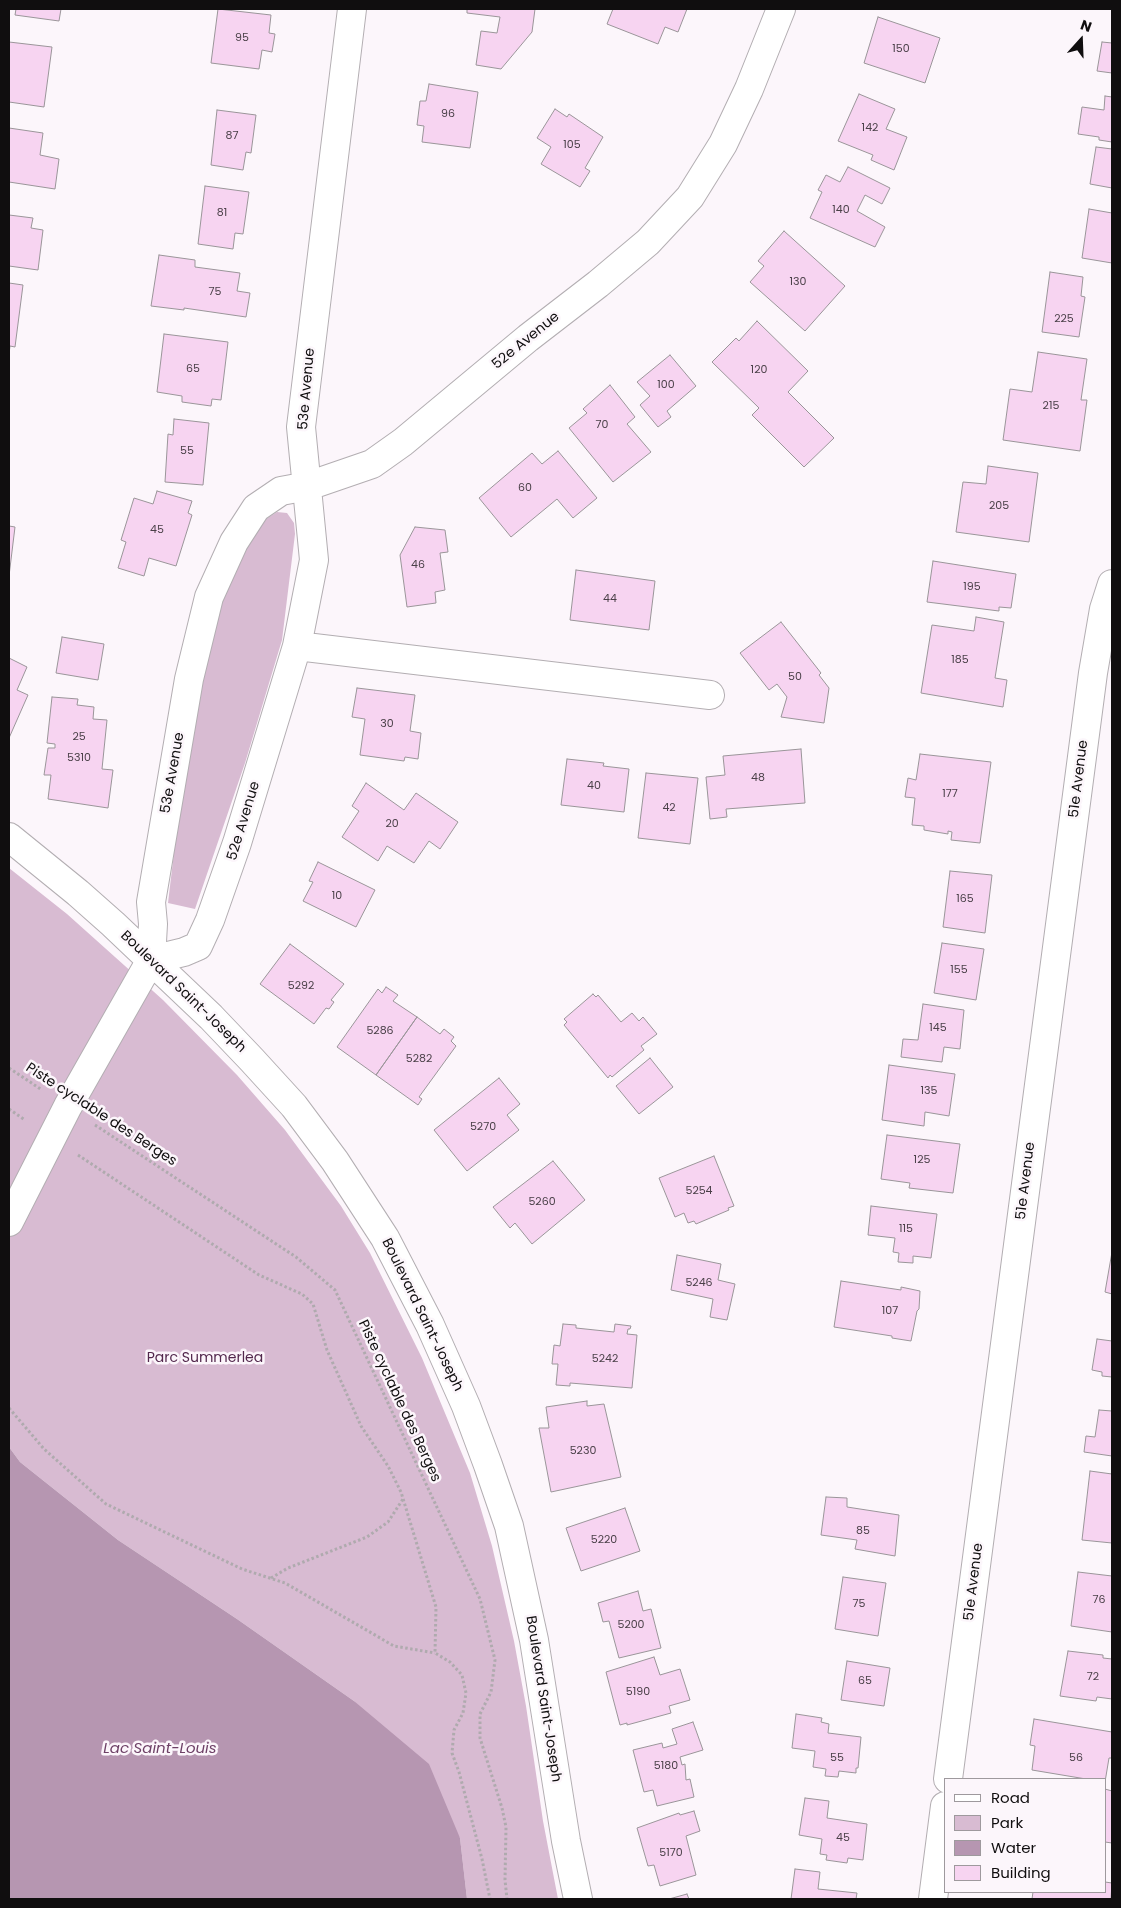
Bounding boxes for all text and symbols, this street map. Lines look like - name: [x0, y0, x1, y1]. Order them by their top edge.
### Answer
- north arrow: [1056, 15, 1106, 65]
- text: N: [1078, 15, 1094, 37]
- house number: 95: [235, 31, 249, 45]
- house number: 150: [892, 42, 910, 56]
- house number: 96: [441, 107, 455, 121]
- house number: 142: [862, 121, 878, 135]
- house number: 87: [226, 129, 238, 143]
- house number: 105: [563, 138, 581, 152]
- house number: 140: [832, 203, 850, 217]
- house number: 81: [217, 206, 227, 220]
- house number: 130: [790, 275, 806, 289]
- house number: 75: [209, 285, 221, 299]
- street label: 52e Avenue: [489, 309, 563, 373]
- house number: 225: [1054, 312, 1074, 326]
- street label: 53e Avenue: [295, 347, 319, 431]
- house number: 65: [186, 362, 200, 376]
- house number: 120: [751, 363, 767, 377]
- house number: 100: [657, 378, 675, 392]
- house number: 215: [1043, 399, 1059, 413]
- house number: 70: [596, 418, 608, 432]
- house number: 55: [180, 444, 194, 458]
- house number: 60: [518, 481, 532, 495]
- house number: 205: [989, 499, 1009, 513]
- house number: 45: [150, 523, 164, 537]
- house number: 46: [411, 558, 425, 572]
- house number: 195: [963, 580, 981, 594]
- house number: 44: [603, 592, 617, 606]
- house number: 185: [951, 653, 969, 667]
- house number: 50: [788, 670, 802, 684]
- house number: 30: [380, 717, 394, 731]
- house number: 25: [72, 730, 86, 744]
- street label: 53e Avenue: [158, 731, 188, 815]
- street label: 51e Avenue: [1066, 739, 1092, 819]
- house number: 5310: [67, 751, 91, 765]
- house number: 48: [751, 771, 765, 785]
- street label: 52e Avenue: [224, 779, 264, 863]
- house number: 40: [587, 779, 601, 793]
- house number: 177: [942, 787, 958, 801]
- house number: 42: [662, 801, 676, 815]
- house number: 20: [385, 817, 399, 831]
- house number: 10: [332, 889, 342, 903]
- house number: 165: [956, 892, 974, 906]
- street label: Boulevard Saint-Joseph: [117, 928, 249, 1056]
- house number: 155: [950, 963, 968, 977]
- house number: 5292: [288, 979, 314, 993]
- house number: 145: [929, 1021, 947, 1035]
- house number: 5286: [366, 1024, 394, 1038]
- house number: 5282: [406, 1052, 432, 1066]
- street label: Piste cyclable des Berges: [22, 1060, 180, 1170]
- house number: 135: [921, 1084, 937, 1098]
- house number: 5270: [470, 1120, 496, 1134]
- street label: 51e Avenue: [1013, 1141, 1039, 1221]
- house number: 125: [914, 1153, 930, 1167]
- house number: 5254: [685, 1184, 713, 1198]
- house number: 5260: [528, 1195, 556, 1209]
- house number: 115: [899, 1222, 913, 1236]
- street label: Boulevard Saint-Joseph: [378, 1236, 466, 1394]
- house number: 5246: [685, 1276, 713, 1290]
- house number: 107: [882, 1304, 898, 1318]
- street label: Piste cyclable des Berges: [354, 1317, 444, 1485]
- park label: Parc Summerlea: [147, 1350, 263, 1366]
- house number: 5242: [592, 1352, 618, 1366]
- house number: 5230: [570, 1444, 596, 1458]
- house number: 85: [856, 1524, 870, 1538]
- house number: 5220: [591, 1533, 617, 1547]
- street label: 51e Avenue: [961, 1542, 987, 1622]
- house number: 76: [1093, 1593, 1105, 1607]
- house number: 75: [853, 1597, 865, 1611]
- street label: Boulevard Saint-Joseph: [522, 1615, 564, 1783]
- house number: 5200: [617, 1618, 645, 1632]
- house number: 72: [1087, 1670, 1099, 1684]
- house number: 65: [858, 1674, 872, 1688]
- house number: 5190: [626, 1685, 650, 1699]
- water label: Lac Saint-Louis: [103, 1740, 217, 1758]
- house number: 55: [830, 1751, 844, 1765]
- house number: 56: [1069, 1751, 1083, 1765]
- house number: 5180: [654, 1759, 678, 1773]
- legend: [944, 1778, 1106, 1893]
- text: Road: [991, 1787, 1030, 1808]
- text: Park: [991, 1812, 1023, 1833]
- house number: 45: [836, 1831, 850, 1845]
- text: Water: [991, 1837, 1036, 1858]
- house number: 5170: [659, 1846, 683, 1860]
- text: Building: [991, 1862, 1051, 1883]

